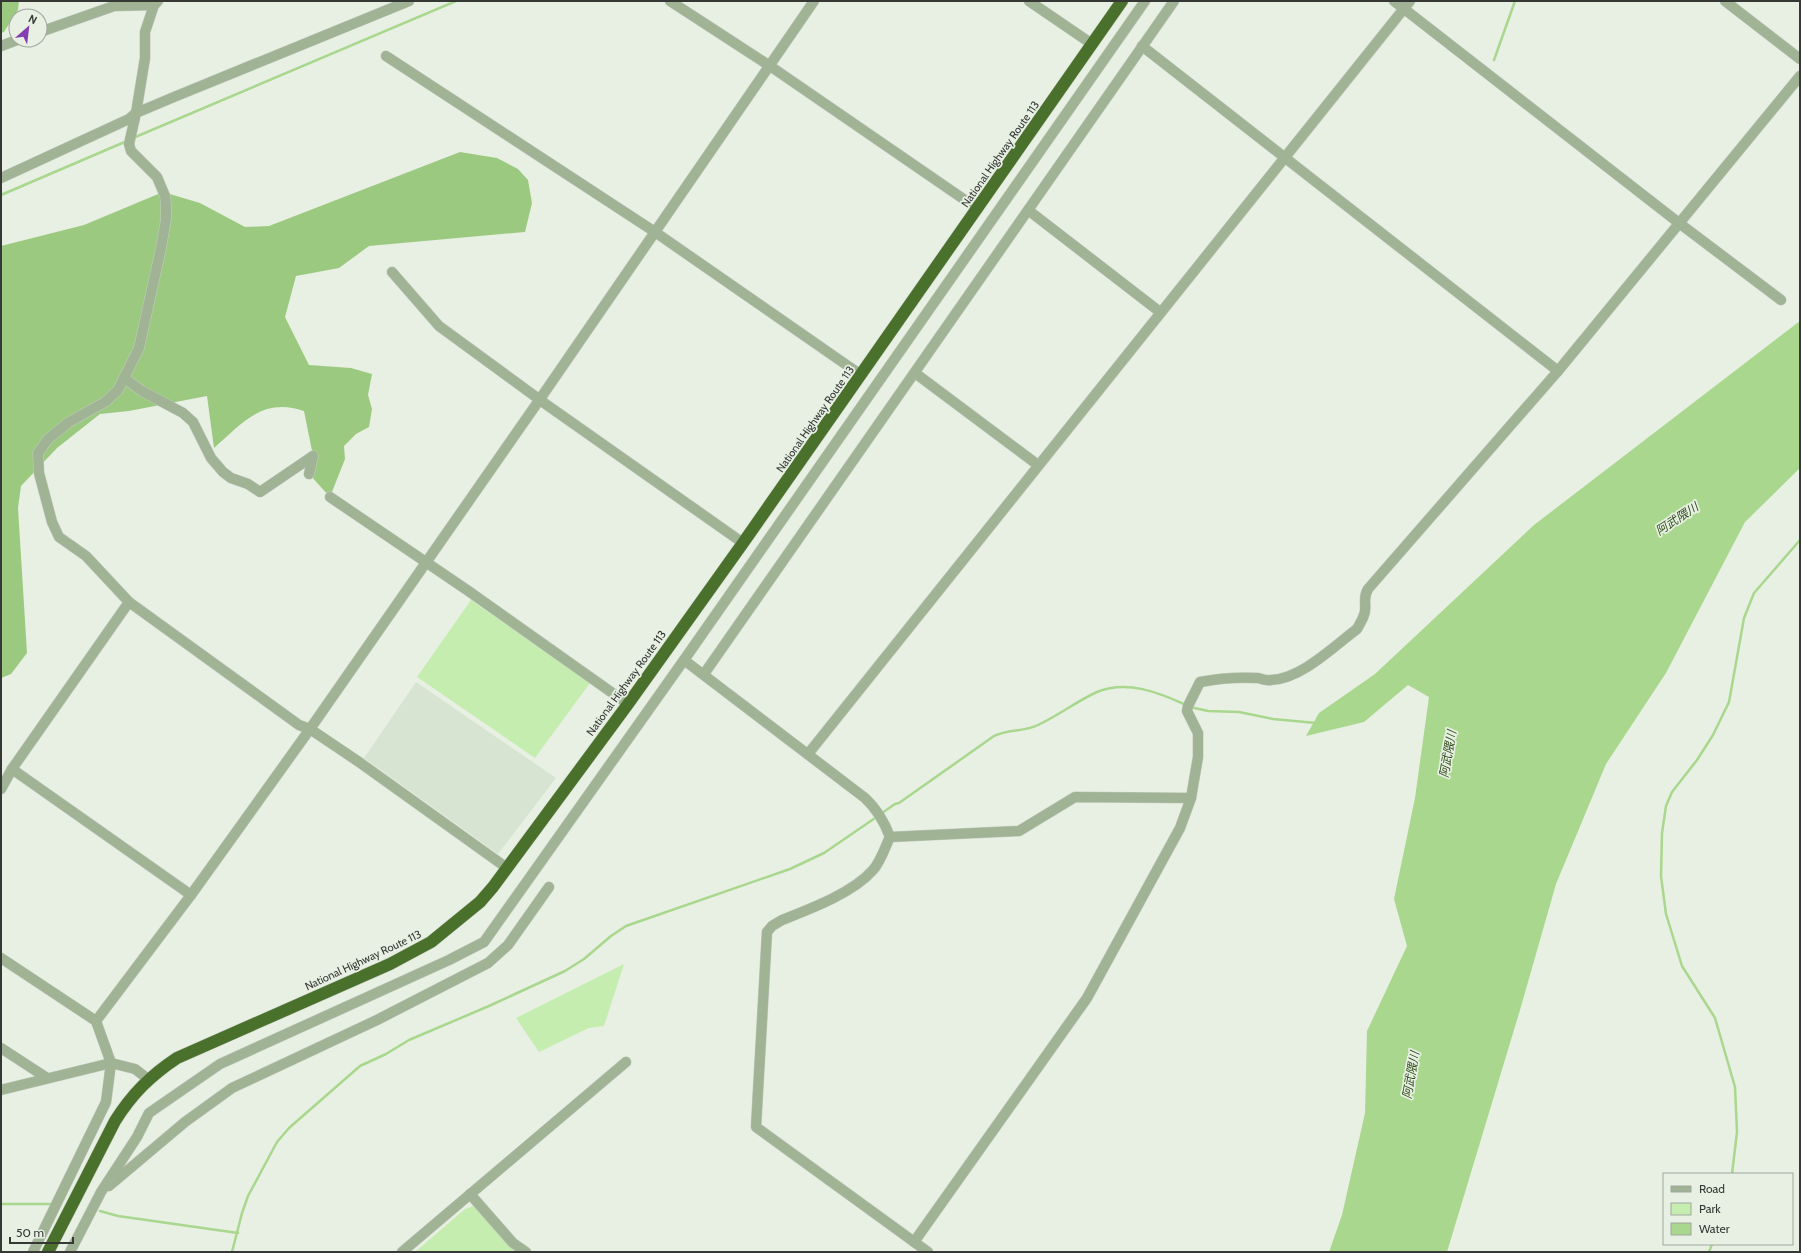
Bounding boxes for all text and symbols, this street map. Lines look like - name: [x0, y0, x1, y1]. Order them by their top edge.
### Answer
- north arrow: [8, 8, 48, 48]
- text: N: [26, 11, 39, 27]
- street label: National Highway Route 113: [958, 98, 1042, 210]
- street label: National Highway Route 113: [773, 363, 857, 475]
- water label: 阿武隈川: [1653, 498, 1703, 538]
- street label: National Highway Route 113: [583, 628, 669, 738]
- water label: 阿武隈川: [1436, 727, 1459, 779]
- street label: National Highway Route 113: [303, 927, 424, 993]
- water label: 阿武隈川: [1399, 1048, 1422, 1100]
- legend: [1663, 1173, 1793, 1245]
- text: Road: [1699, 1181, 1725, 1196]
- text: Park: [1699, 1201, 1721, 1216]
- scale bar: [10, 1219, 73, 1245]
- text: Water: [1699, 1221, 1730, 1236]
- text: 50 m: [16, 1225, 44, 1240]

